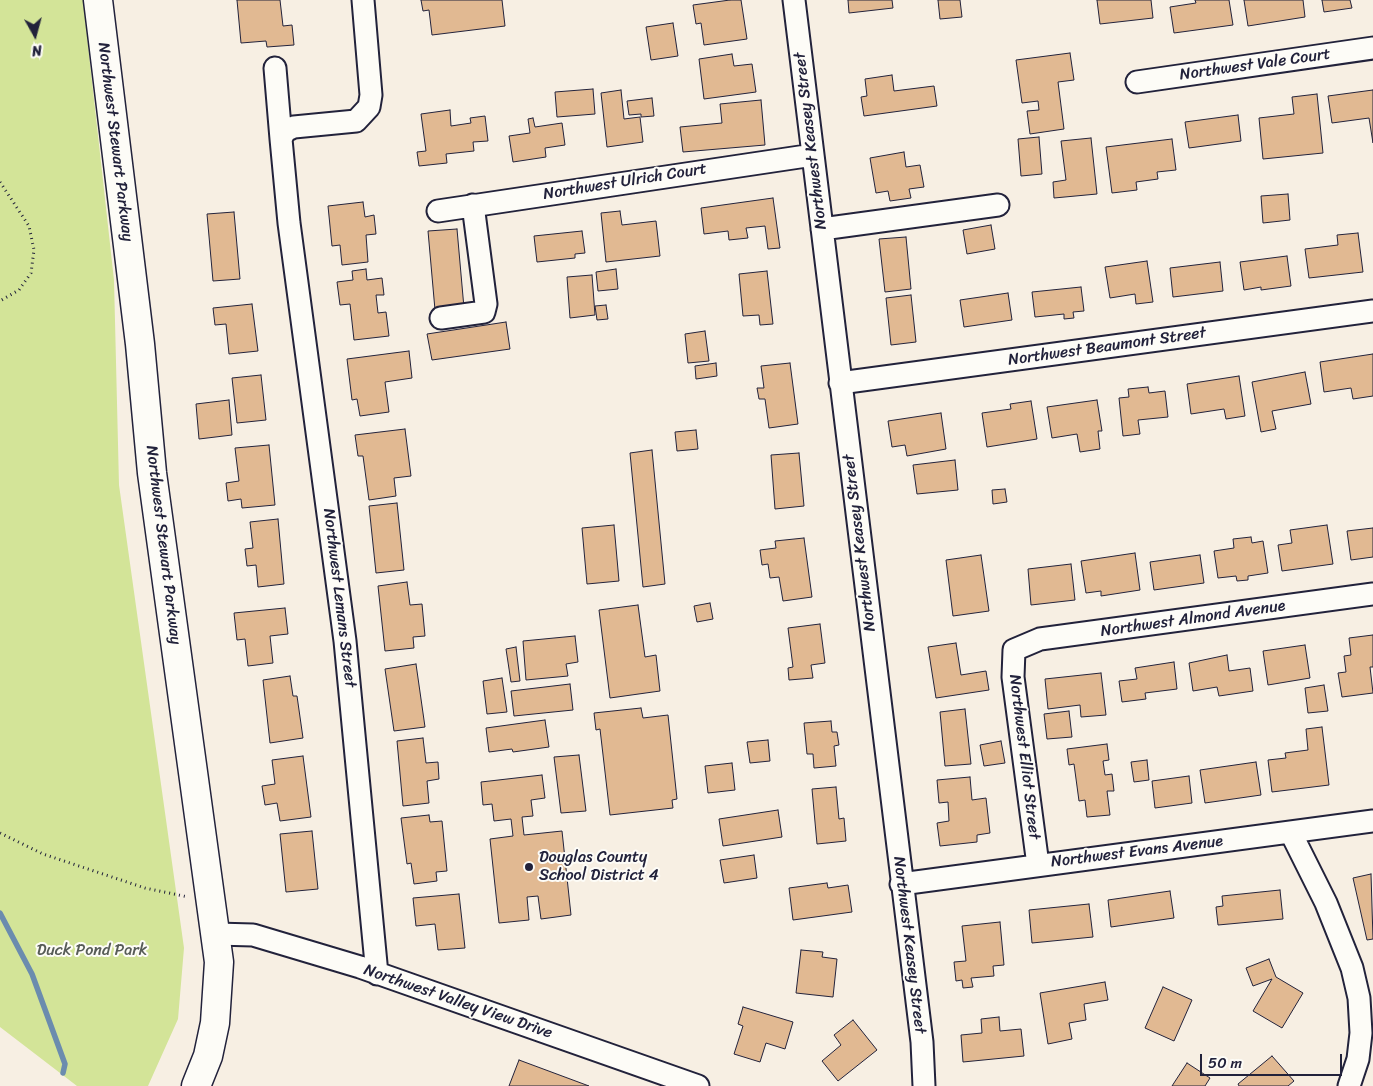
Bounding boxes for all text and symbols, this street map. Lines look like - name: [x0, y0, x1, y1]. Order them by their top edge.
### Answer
- north arrow: [10, 10, 60, 60]
- text: N: [31, 37, 43, 63]
- street label: Northwest Stewart Parkway: [93, 41, 137, 243]
- street label: Northwest Vale Court: [1178, 45, 1332, 85]
- street label: Northwest Keasey Street: [791, 51, 831, 231]
- street label: Northwest Ulrich Court: [542, 160, 708, 204]
- street label: Northwest Beaumont Street: [1007, 324, 1207, 370]
- street label: Northwest Stewart Parkway: [141, 444, 185, 646]
- street label: Northwest Keasey Street: [840, 453, 880, 633]
- street label: Northwest Lemans Street: [318, 507, 360, 689]
- street label: Northwest Almond Avenue: [1099, 597, 1287, 641]
- street label: Northwest Elliot Street: [1004, 673, 1044, 841]
- street label: Northwest Evans Avenue: [1050, 832, 1224, 872]
- place label: Douglas County School District 4: [539, 848, 659, 886]
- street label: Northwest Keasey Street: [889, 855, 929, 1035]
- marker: Douglas County School District 4: [523, 861, 535, 873]
- park label: Duck Pond Park: [37, 941, 147, 961]
- street label: Northwest Valley View Drive: [361, 961, 555, 1043]
- scale bar: [1203, 1044, 1346, 1076]
- text: 50 m: [1208, 1050, 1242, 1076]

